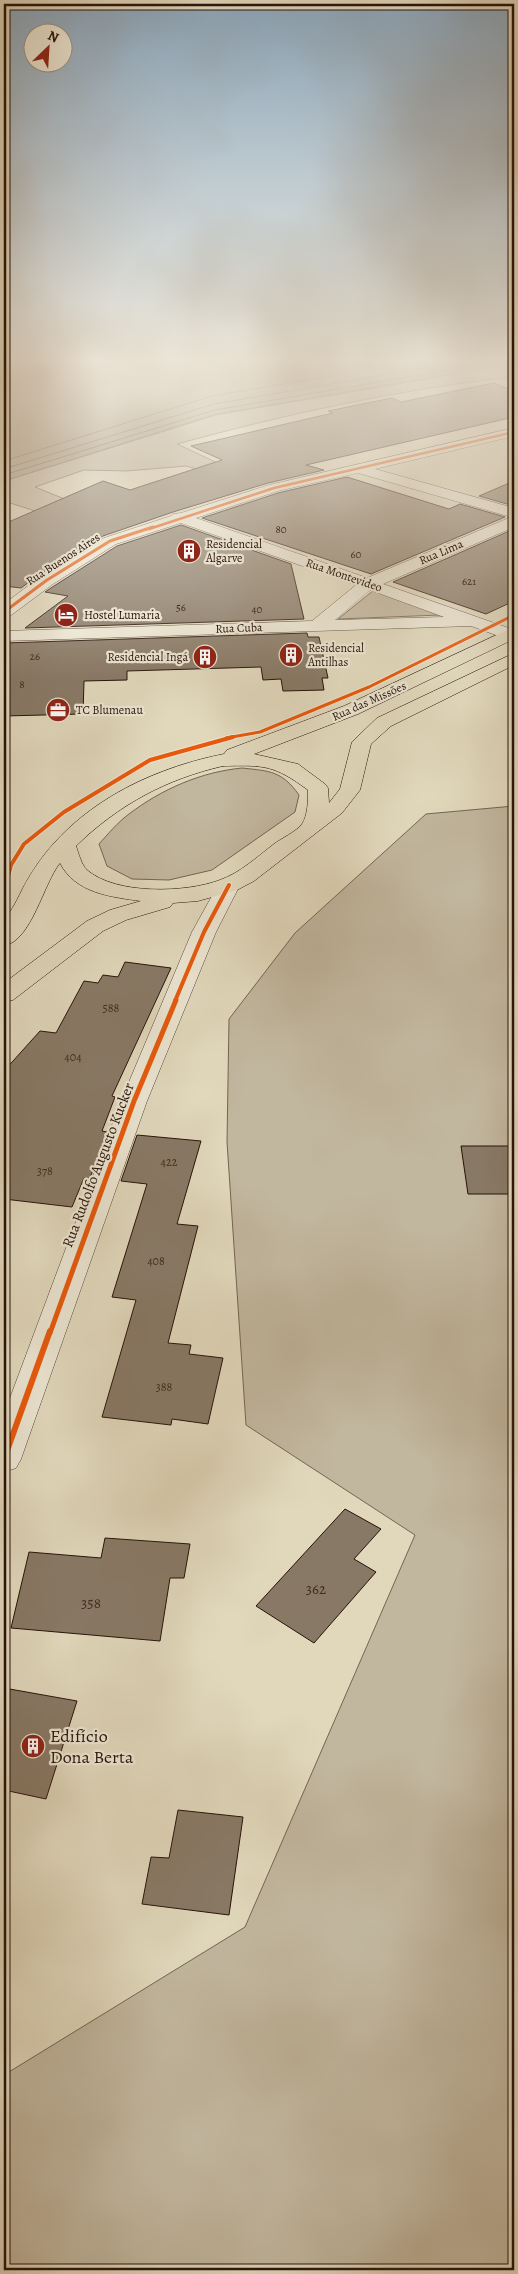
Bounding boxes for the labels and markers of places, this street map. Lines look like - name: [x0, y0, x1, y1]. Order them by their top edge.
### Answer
- place label: Residencial Algarve: [205, 536, 262, 566]
- building icon: Residencial Algarve: [176, 538, 202, 564]
- hotel icon: Hostel Lumaria: [53, 602, 79, 628]
- place label: Hostel Lumaria: [84, 607, 160, 623]
- place label: Residencial Antilhas: [307, 640, 364, 670]
- building icon: Residencial Antilhas: [278, 642, 304, 668]
- building icon: Residencial Ingá: [192, 644, 218, 670]
- place label: Residencial Ingá: [107, 649, 188, 665]
- office icon: TC Blumenau: [45, 697, 71, 723]
- place label: TC Blumenau: [76, 702, 143, 718]
- place label: Edifício Dona Berta: [50, 1724, 134, 1769]
- building icon: Edifício Dona Berta: [20, 1733, 46, 1759]

